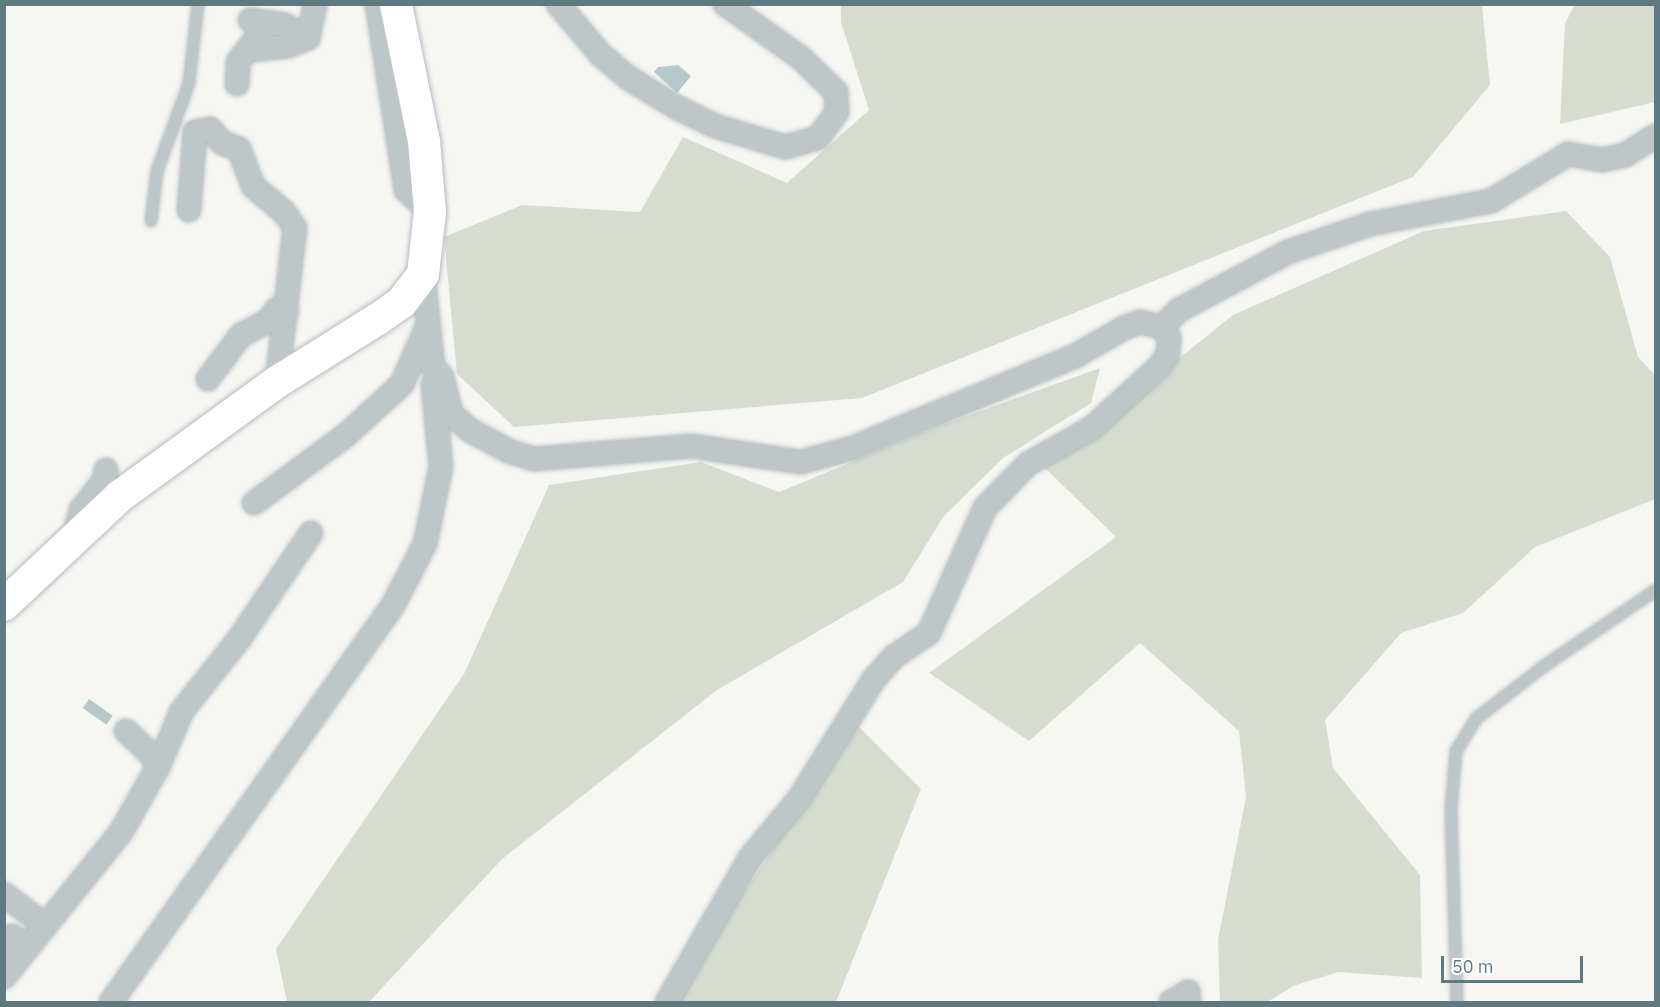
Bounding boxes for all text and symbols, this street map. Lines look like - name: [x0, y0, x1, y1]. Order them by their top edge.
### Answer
- scale bar: [1444, 944, 1586, 982]
- text: 50 m: [1452, 955, 1494, 978]

